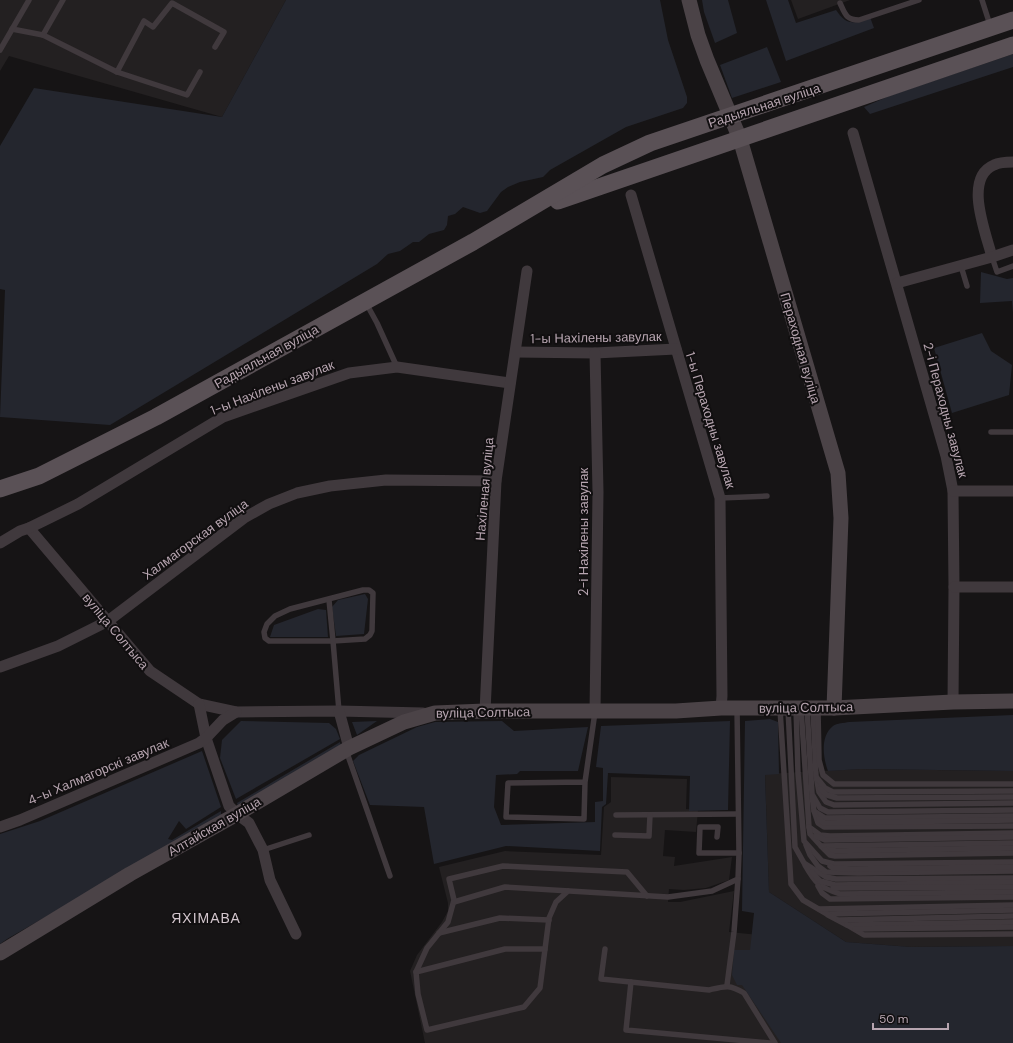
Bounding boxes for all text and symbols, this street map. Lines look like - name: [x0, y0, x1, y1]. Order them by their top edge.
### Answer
- street label: Радыяльная вуліца: [706, 79, 823, 132]
- street label: Пераходная вуліца: [777, 291, 825, 406]
- street label: Радыяльная вуліца: [211, 320, 322, 392]
- street label: 1-ы Нахілены завулак: [530, 328, 662, 347]
- street label: 2-і Пераходны завулак: [919, 341, 972, 480]
- street label: 1-ы Пераходны завулак: [682, 350, 740, 491]
- street label: 1-ы Нахілены завулак: [208, 356, 337, 419]
- street label: Нахіленая вуліца: [472, 436, 498, 541]
- street label: 2-і Нахілены завулак: [575, 468, 592, 596]
- street label: Халмагорская вуліца: [139, 495, 252, 584]
- street label: вуліца Солтыса: [79, 590, 153, 674]
- street label: вуліца Солтыса: [759, 698, 854, 717]
- street label: вуліца Солтыса: [436, 703, 531, 722]
- street label: 4-ы Халмагорскі завулак: [25, 734, 171, 809]
- street label: Алтайская вуліца: [165, 793, 265, 860]
- district label: ЯХІМАВА: [171, 909, 241, 927]
- scale bar: [873, 1005, 948, 1031]
- text: 50 m: [879, 1011, 908, 1027]

